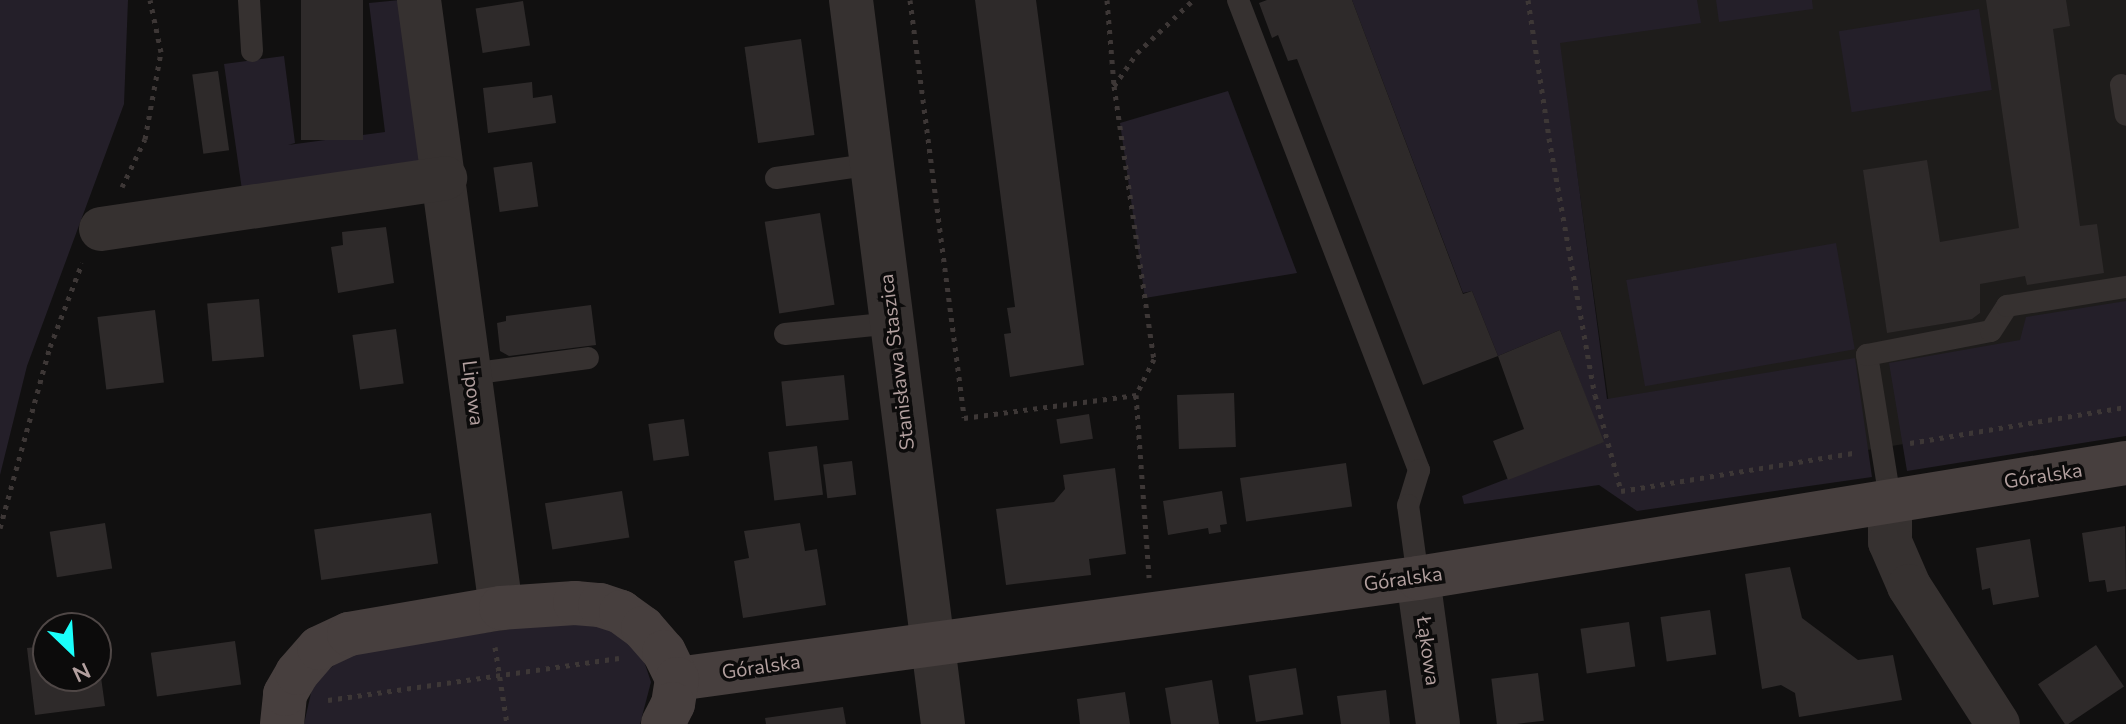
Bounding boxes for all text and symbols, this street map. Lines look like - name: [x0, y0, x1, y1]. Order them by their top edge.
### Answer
- street label: Stanisława Staszica: [874, 273, 920, 451]
- street label: Lipowa: [457, 359, 489, 427]
- street label: Góralska: [2002, 458, 2084, 494]
- street label: Góralska: [1362, 562, 1444, 596]
- north arrow: [32, 612, 112, 692]
- street label: Łąkowa: [1411, 615, 1445, 687]
- street label: Góralska: [720, 650, 802, 684]
- text: N: [67, 655, 95, 689]

